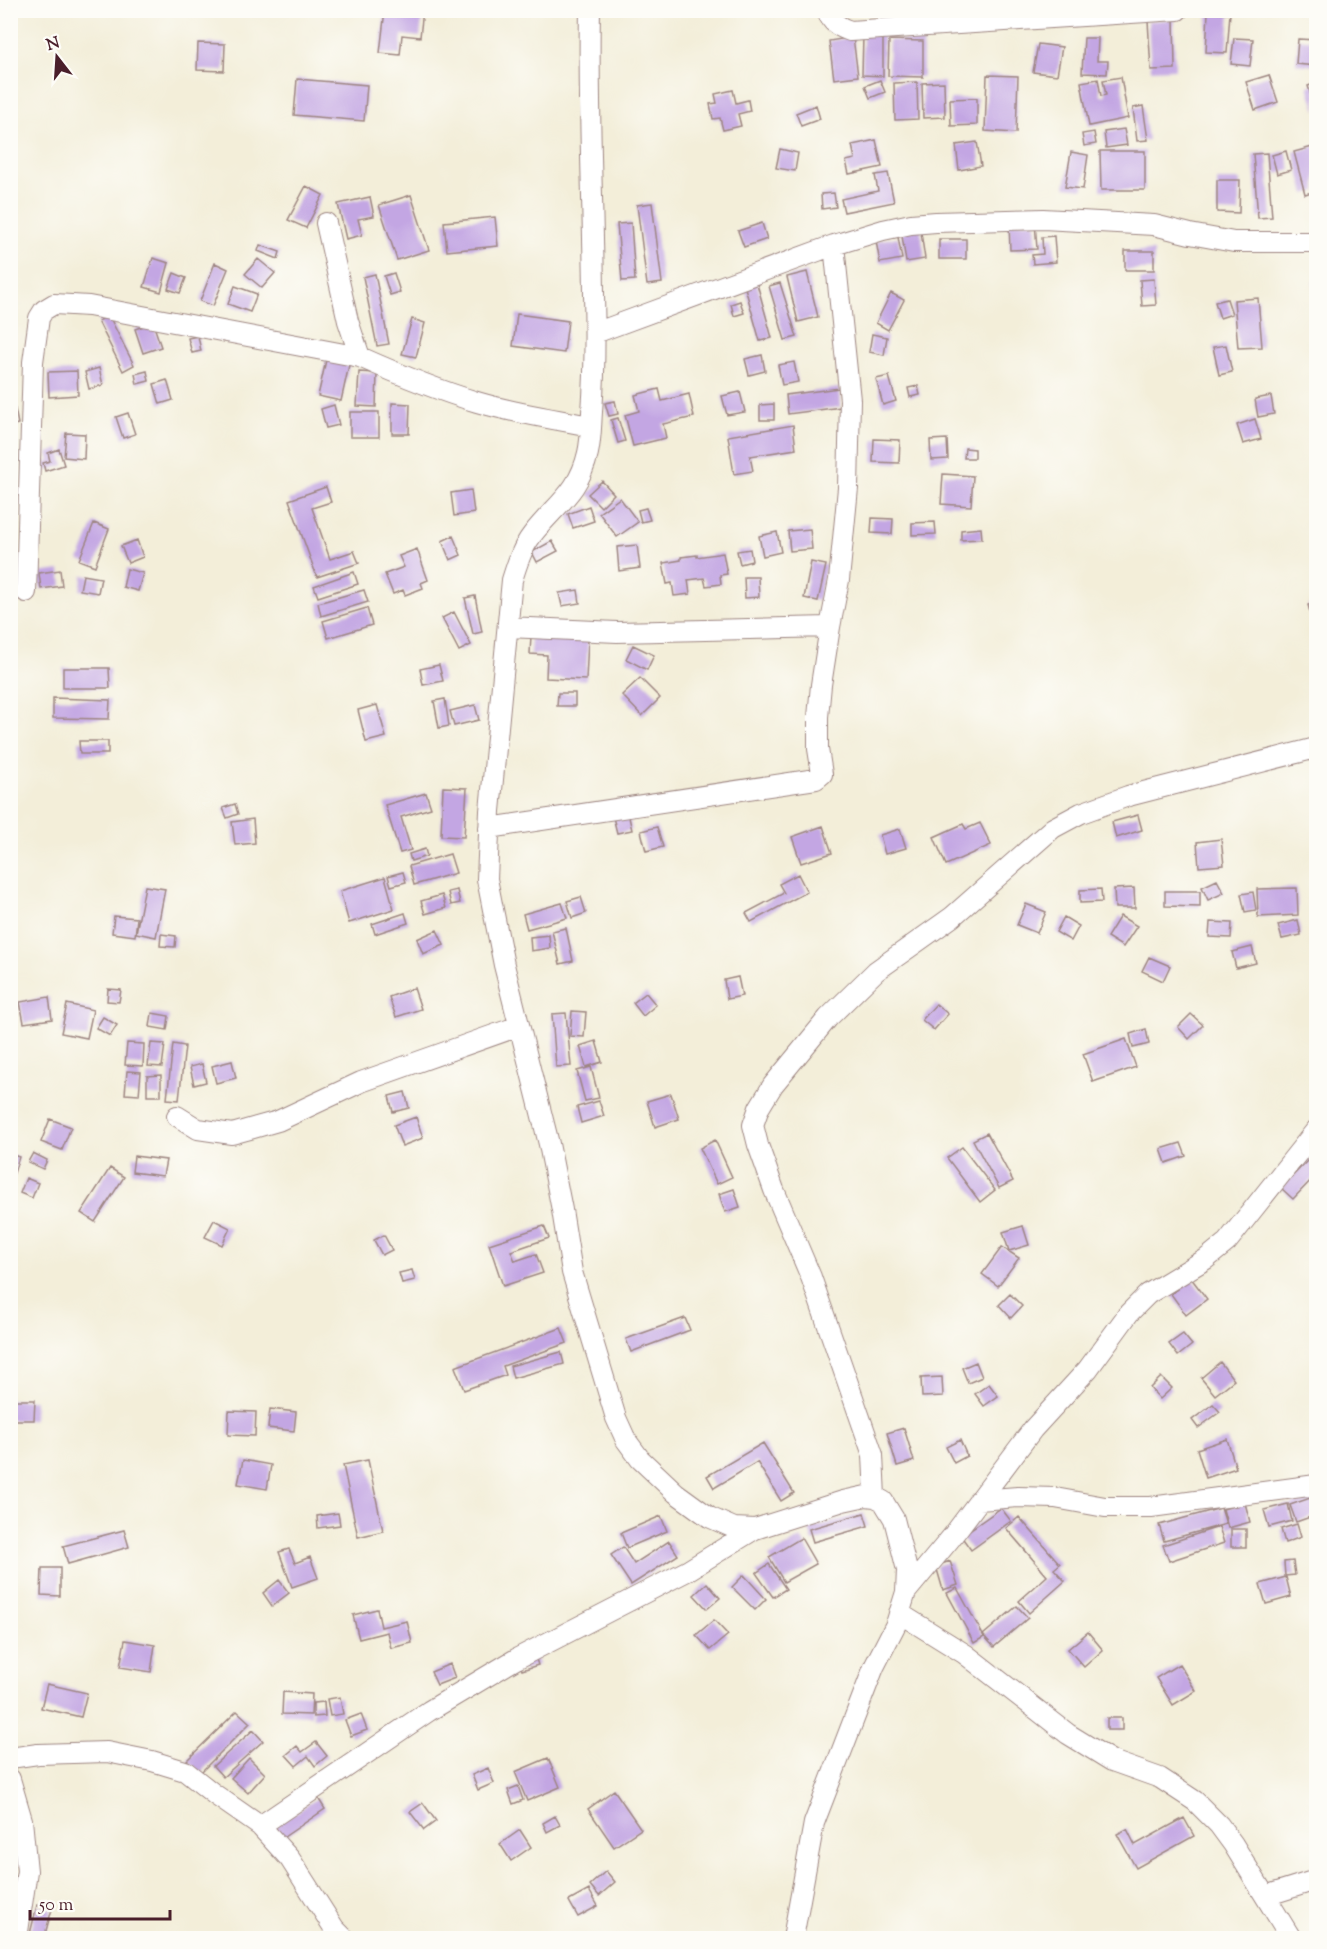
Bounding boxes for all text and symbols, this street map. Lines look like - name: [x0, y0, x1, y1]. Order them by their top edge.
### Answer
- north arrow: [27, 27, 87, 87]
- text: N: [44, 32, 63, 58]
- scale bar: [30, 1883, 170, 1921]
- text: 50 m: [38, 1893, 74, 1919]

